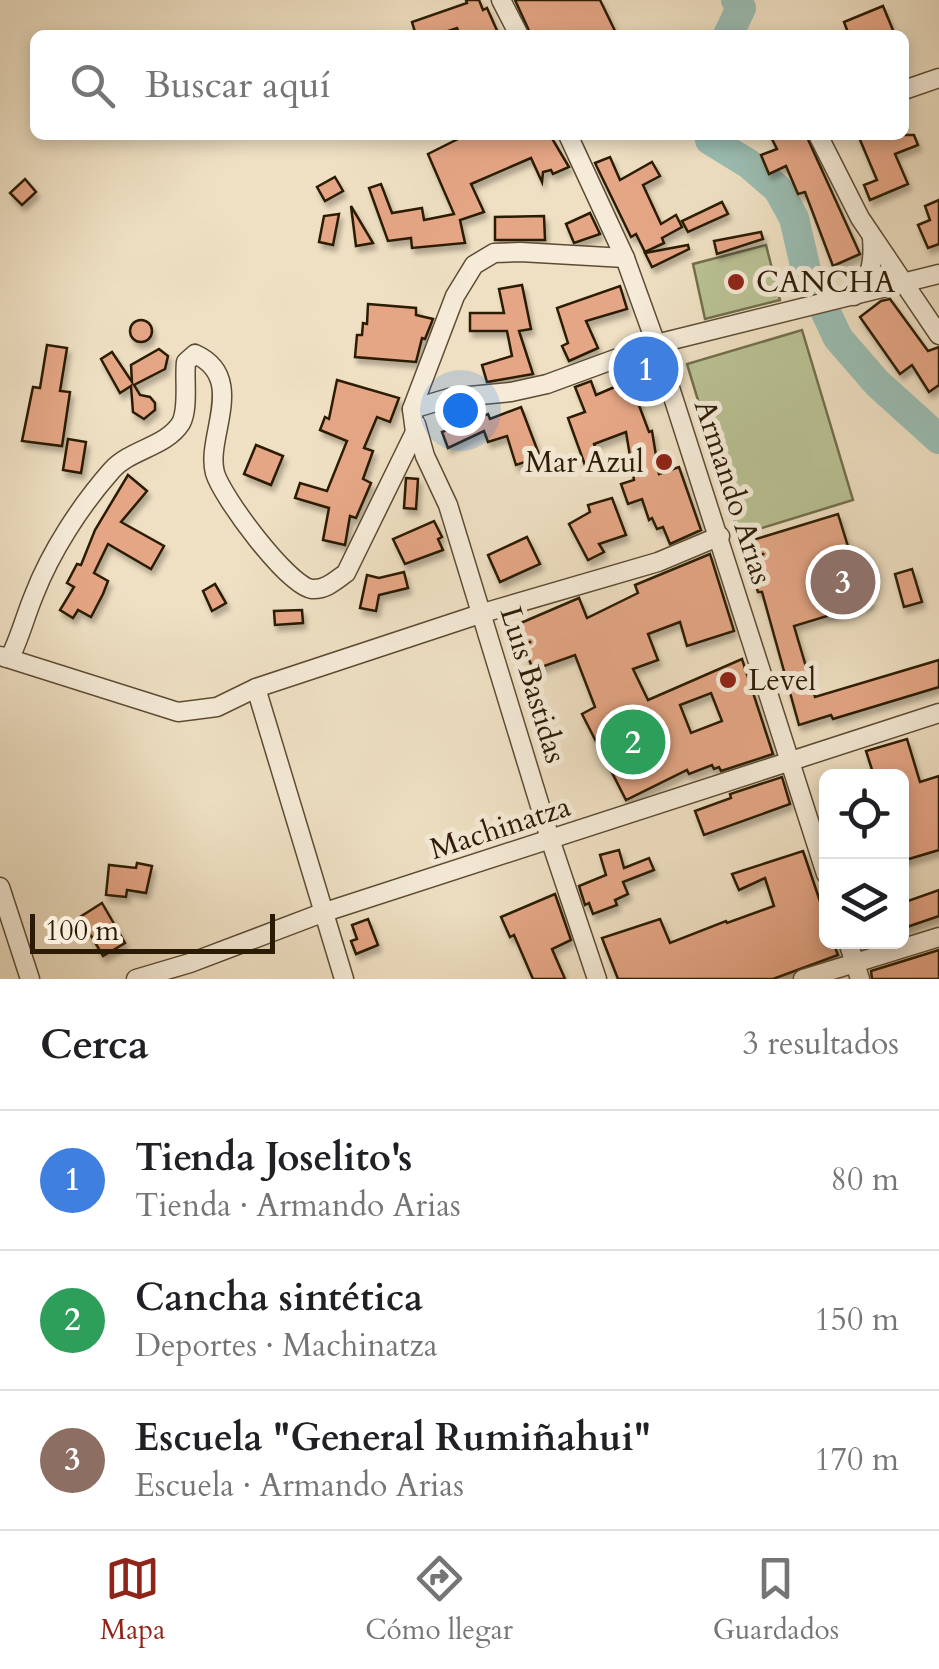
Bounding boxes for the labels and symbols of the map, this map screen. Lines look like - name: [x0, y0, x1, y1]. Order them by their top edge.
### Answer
- place label: CANCHA: [756, 262, 896, 303]
- marker: CANCHA: [725, 271, 747, 293]
- pin: 1: [614, 332, 678, 406]
- your location: [435, 385, 486, 436]
- street label: Armando Arias: [684, 395, 782, 589]
- place label: Mar Azul: [525, 442, 644, 483]
- marker: Mar Azul: [653, 451, 675, 473]
- pin: 3: [810, 544, 876, 620]
- street label: Luis Bastidas: [490, 602, 576, 768]
- place label: Level: [748, 660, 817, 701]
- marker: Level: [717, 669, 739, 691]
- pin: 2: [600, 704, 666, 780]
- street label: Machinatza: [424, 786, 576, 870]
- scale bar: [30, 909, 275, 954]

